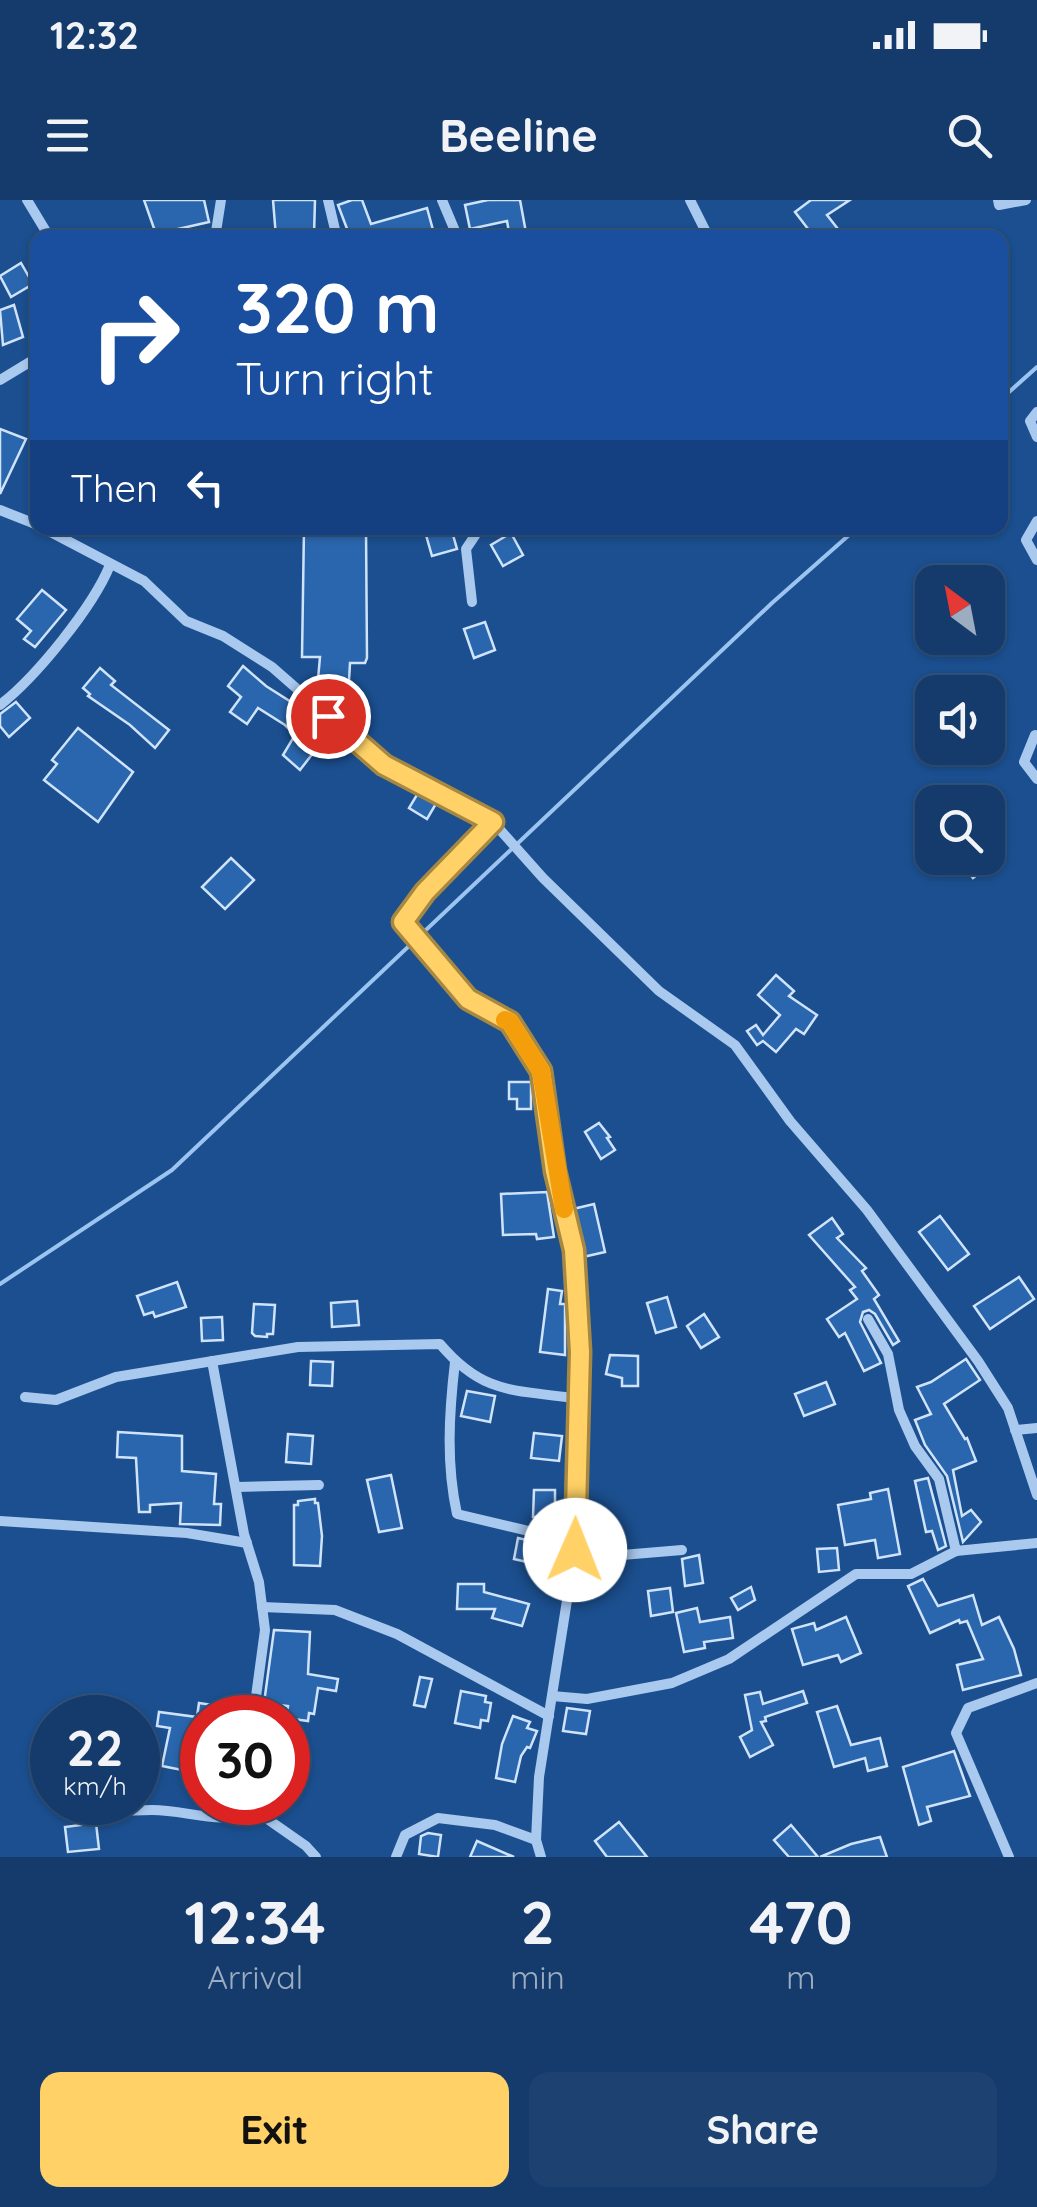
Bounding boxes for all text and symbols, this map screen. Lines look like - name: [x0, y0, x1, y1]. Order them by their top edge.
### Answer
- text: 12:32: [50, 11, 139, 59]
- text: Beeline: [439, 107, 598, 163]
- icon: menu: [40, 108, 95, 163]
- icon: search: [942, 108, 997, 163]
- text: 320 m: [235, 263, 440, 351]
- icon: right: [70, 270, 200, 400]
- text: Turn right: [235, 350, 434, 406]
- icon: left: [178, 460, 233, 515]
- text: Then: [70, 464, 158, 512]
- north arrow: [915, 565, 1005, 655]
- map controls: [915, 565, 1005, 875]
- pin: [286, 674, 371, 759]
- button: sound: [915, 675, 1005, 765]
- icon: arrive: [301, 689, 356, 744]
- button: search: [915, 785, 1005, 875]
- position arrow: [523, 1498, 627, 1602]
- speed limit sign: 30: [180, 1695, 310, 1825]
- text: 22: [67, 1716, 123, 1779]
- text: km/h: [63, 1770, 127, 1801]
- text: 12:34: [184, 1884, 326, 1959]
- text: 2: [520, 1884, 555, 1959]
- text: 470: [749, 1884, 853, 1959]
- text: Arrival: [207, 1957, 303, 1997]
- text: min: [510, 1957, 565, 1997]
- text: m: [786, 1957, 815, 1997]
- button: Exit: [40, 2072, 509, 2187]
- button: Share: [529, 2072, 997, 2187]

